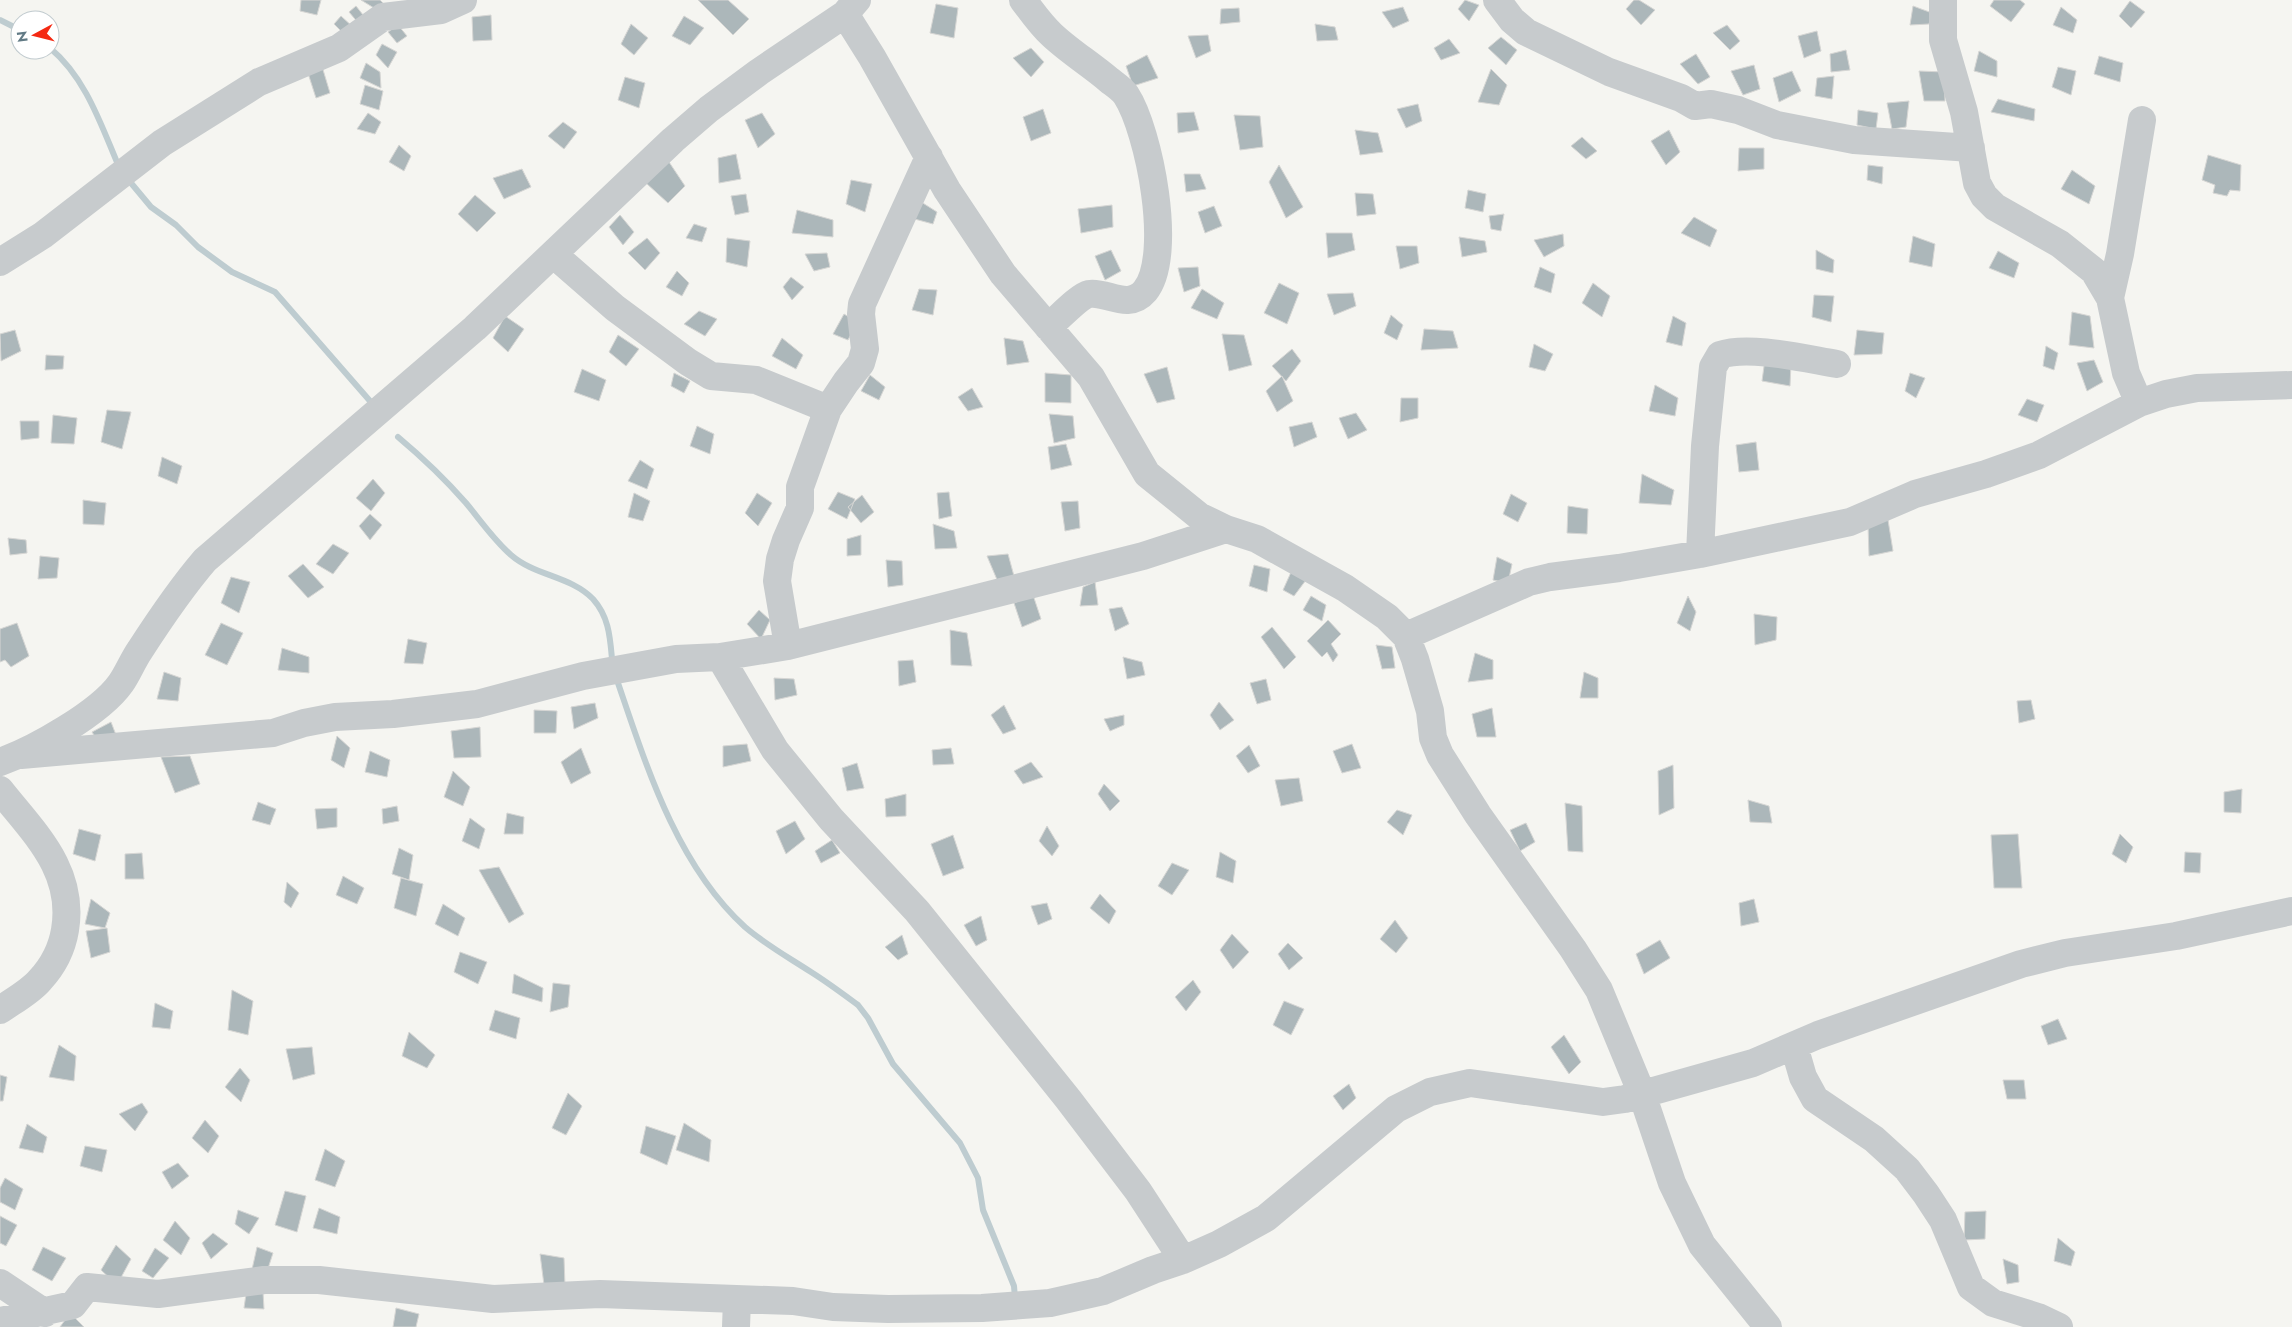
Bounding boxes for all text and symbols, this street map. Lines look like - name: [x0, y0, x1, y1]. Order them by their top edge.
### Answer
- north arrow: [10, 10, 60, 60]
- text: N: [11, 30, 33, 43]

